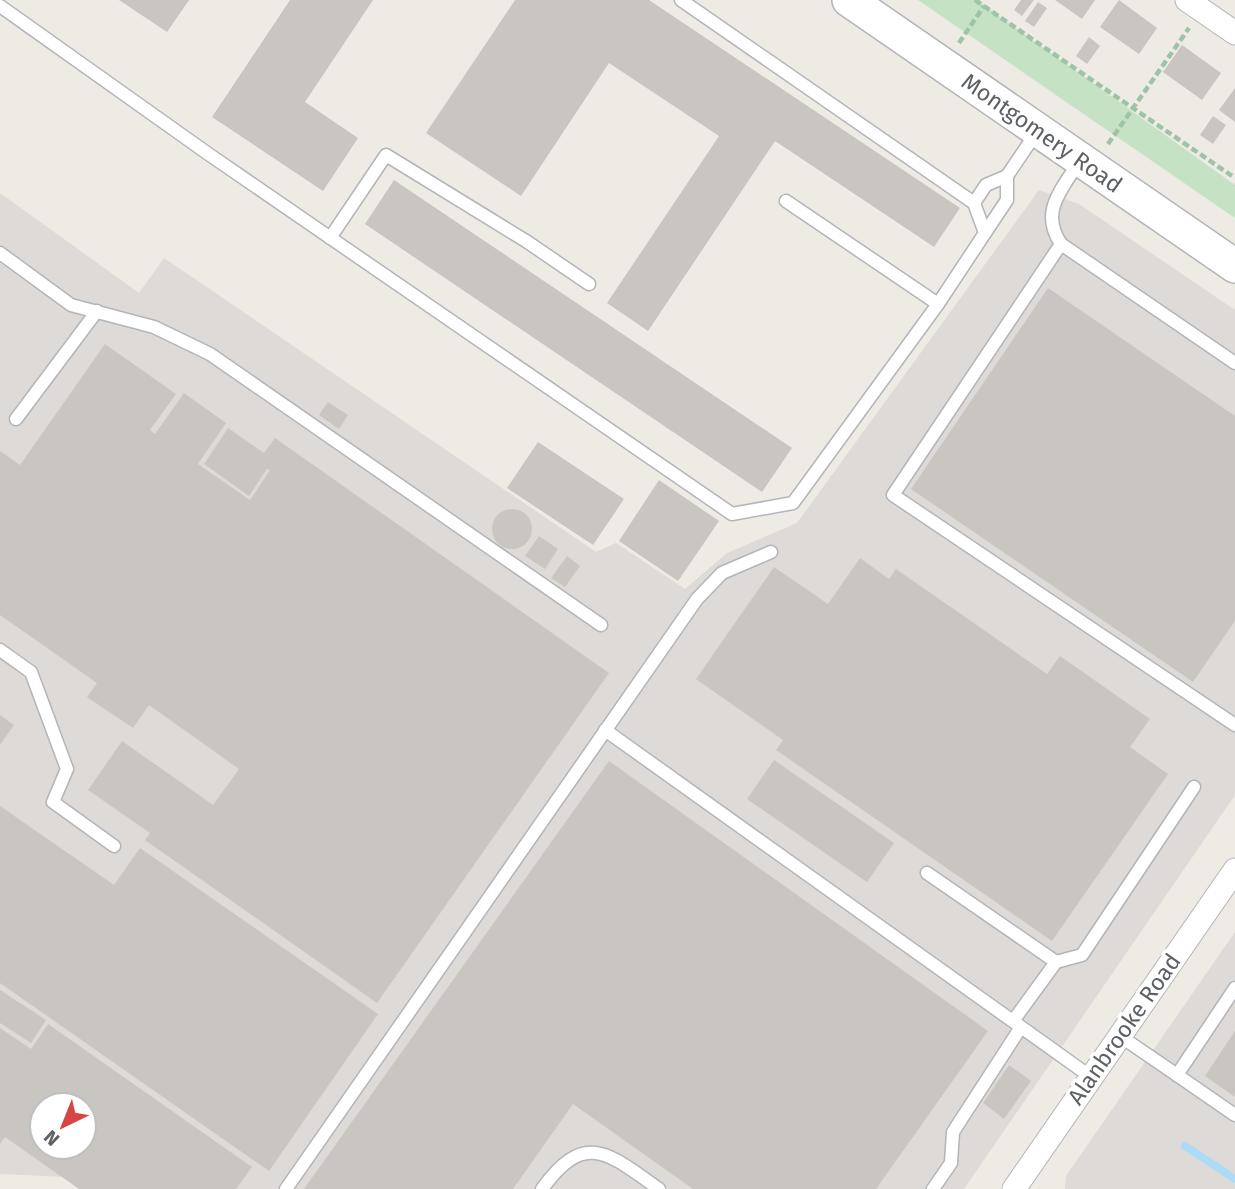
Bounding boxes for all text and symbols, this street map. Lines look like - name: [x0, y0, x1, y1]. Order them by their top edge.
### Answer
- street label: Montgomery Road: [956, 67, 1128, 199]
- street label: Alanbrooke Road: [1062, 948, 1186, 1110]
- north arrow: [28, 1091, 98, 1161]
- text: N: [39, 1125, 64, 1151]

